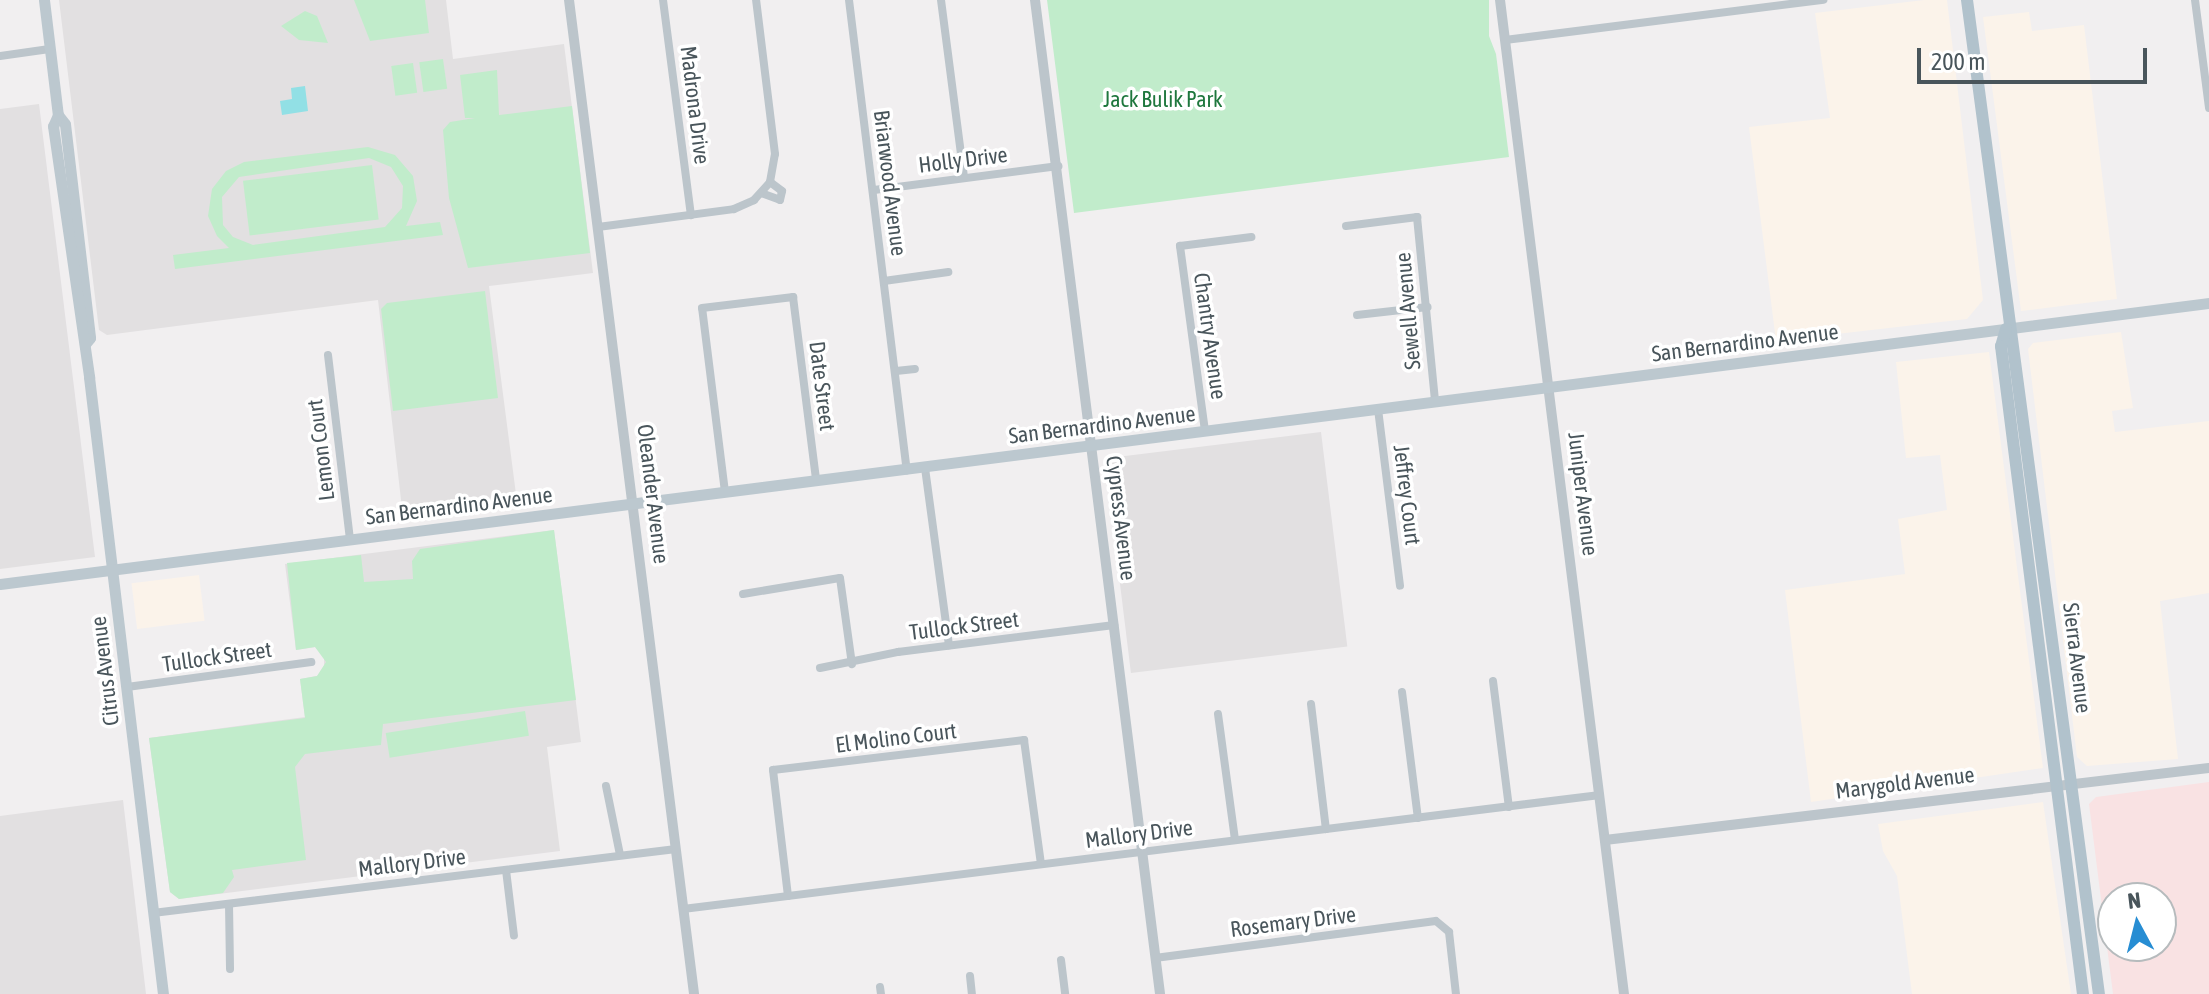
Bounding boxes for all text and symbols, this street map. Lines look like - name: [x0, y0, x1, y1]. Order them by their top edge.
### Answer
- scale bar: [1921, 32, 2151, 82]
- street label: Madrona Drive: [675, 44, 715, 166]
- text: 200 m: [1931, 48, 1985, 75]
- park label: Jack Bulik Park: [1103, 87, 1223, 113]
- street label: Briarwood Avenue: [868, 109, 912, 257]
- street label: Holly Drive: [917, 141, 1009, 179]
- street label: Sewell Avenue: [1390, 251, 1426, 371]
- street label: Chantry Avenue: [1188, 271, 1232, 401]
- street label: San Bernardino Avenue: [1650, 318, 1840, 368]
- street label: Date Street: [803, 340, 841, 432]
- street label: Lemon Court: [302, 398, 340, 502]
- street label: San Bernardino Avenue: [1007, 400, 1197, 450]
- street label: Oleander Avenue: [631, 423, 675, 565]
- street label: Juniper Avenue: [1562, 431, 1604, 557]
- street label: Jeffrey Court: [1388, 443, 1426, 547]
- street label: Cypress Avenue: [1100, 454, 1142, 582]
- street label: San Bernardino Avenue: [364, 481, 554, 531]
- street label: Sierra Avenue: [2057, 601, 2097, 715]
- street label: Tullock Street: [908, 606, 1020, 646]
- street label: Citrus Avenue: [85, 615, 125, 727]
- street label: Tullock Street: [161, 636, 273, 678]
- street label: El Molino Court: [834, 717, 958, 759]
- street label: Marygold Avenue: [1834, 761, 1976, 805]
- street label: Mallory Drive: [1084, 814, 1194, 854]
- street label: Mallory Drive: [357, 843, 467, 883]
- north arrow: [2097, 882, 2177, 962]
- text: N: [2126, 886, 2142, 914]
- street label: Rosemary Drive: [1229, 901, 1357, 943]

